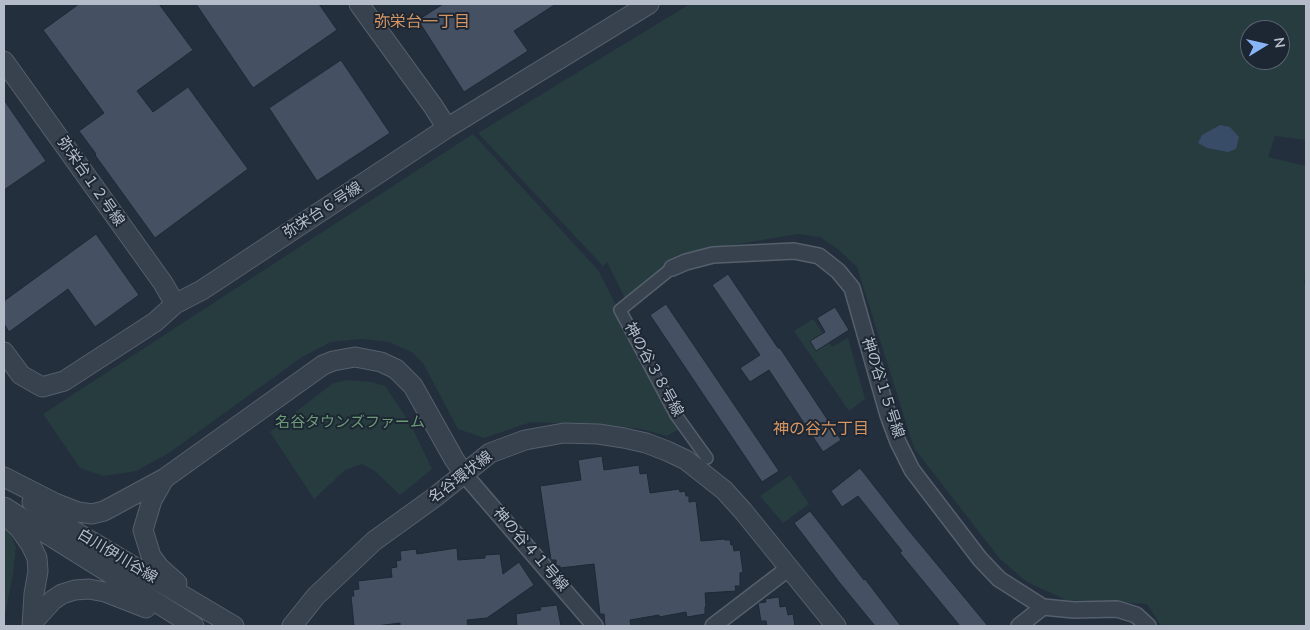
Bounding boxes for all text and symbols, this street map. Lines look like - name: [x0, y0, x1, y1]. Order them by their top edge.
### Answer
- district label: 弥栄台一丁目: [374, 13, 470, 33]
- north arrow: [1240, 20, 1290, 70]
- text: N: [1269, 36, 1290, 49]
- street label: 弥栄台１２号線: [53, 134, 127, 230]
- street label: 弥栄台６号線: [280, 179, 366, 243]
- street label: 神の谷３８号線: [620, 320, 686, 420]
- street label: 神の谷１５号線: [857, 335, 907, 441]
- park label: 名谷タウンズファーム: [275, 414, 425, 432]
- district label: 神の谷六丁目: [773, 420, 869, 440]
- street label: 名谷環状線: [426, 448, 496, 508]
- street label: 神の谷４１号線: [489, 504, 571, 596]
- street label: 白川伊川谷線: [74, 526, 160, 588]

